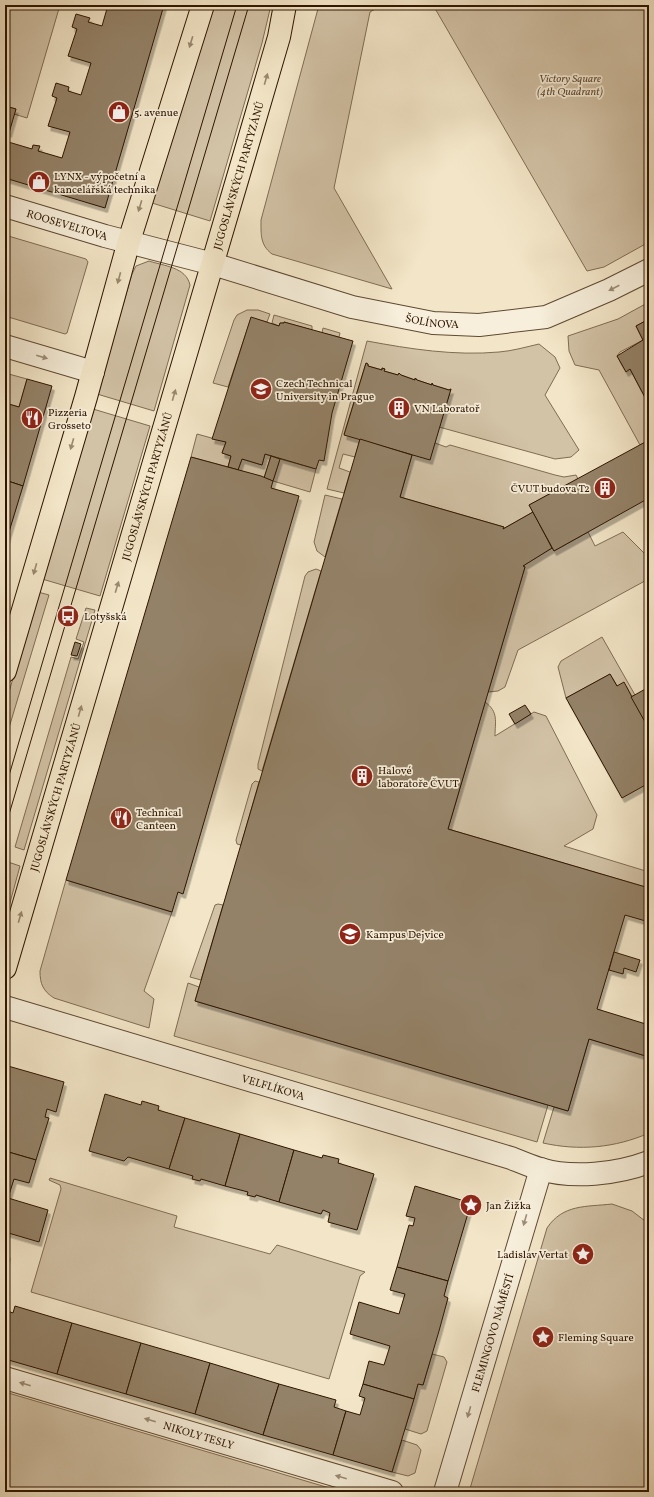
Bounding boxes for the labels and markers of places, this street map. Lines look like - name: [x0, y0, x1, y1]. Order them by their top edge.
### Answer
- shop icon: 5. avenue: [106, 99, 132, 125]
- place label: 5. avenue: [134, 106, 178, 121]
- shop icon: LYNX - výpočetní a kancelářská technika: [26, 169, 52, 195]
- place label: LYNX - výpočetní a kancelářská technika: [54, 170, 156, 198]
- school or university icon: Czech Technical University in Prague: [248, 376, 274, 402]
- place label: Czech Technical University in Prague: [276, 377, 374, 405]
- building icon: VN Laboratoř: [386, 395, 412, 421]
- place label: VN Laboratoř: [414, 402, 480, 417]
- restaurant icon: Pizzeria Grosseto: [19, 405, 45, 431]
- place label: Pizzeria Grosseto: [48, 406, 91, 434]
- building icon: ČVUT budova T2: [592, 475, 618, 501]
- place label: ČVUT budova T2: [511, 482, 590, 497]
- bus stop icon: Lotyšská: [55, 603, 81, 629]
- place label: Lotyšská: [84, 610, 127, 625]
- building icon: Halové laboratoře ČVUT: [349, 763, 375, 789]
- place label: Halové laboratoře ČVUT: [378, 764, 459, 792]
- restaurant icon: Technical Canteen: [108, 805, 134, 831]
- place label: Technical Canteen: [136, 806, 182, 834]
- school or university icon: Kampus Dejvice: [337, 921, 363, 947]
- place label: Kampus Dejvice: [366, 928, 444, 943]
- place icon: Jan Žižka: [458, 1192, 484, 1218]
- place label: Jan Žižka: [486, 1199, 532, 1214]
- place icon: Ladislav Vertat: [570, 1241, 596, 1267]
- place label: Ladislav Vertat: [497, 1248, 568, 1263]
- place icon: Fleming Square: [530, 1324, 556, 1350]
- place label: Fleming Square: [558, 1331, 634, 1346]

